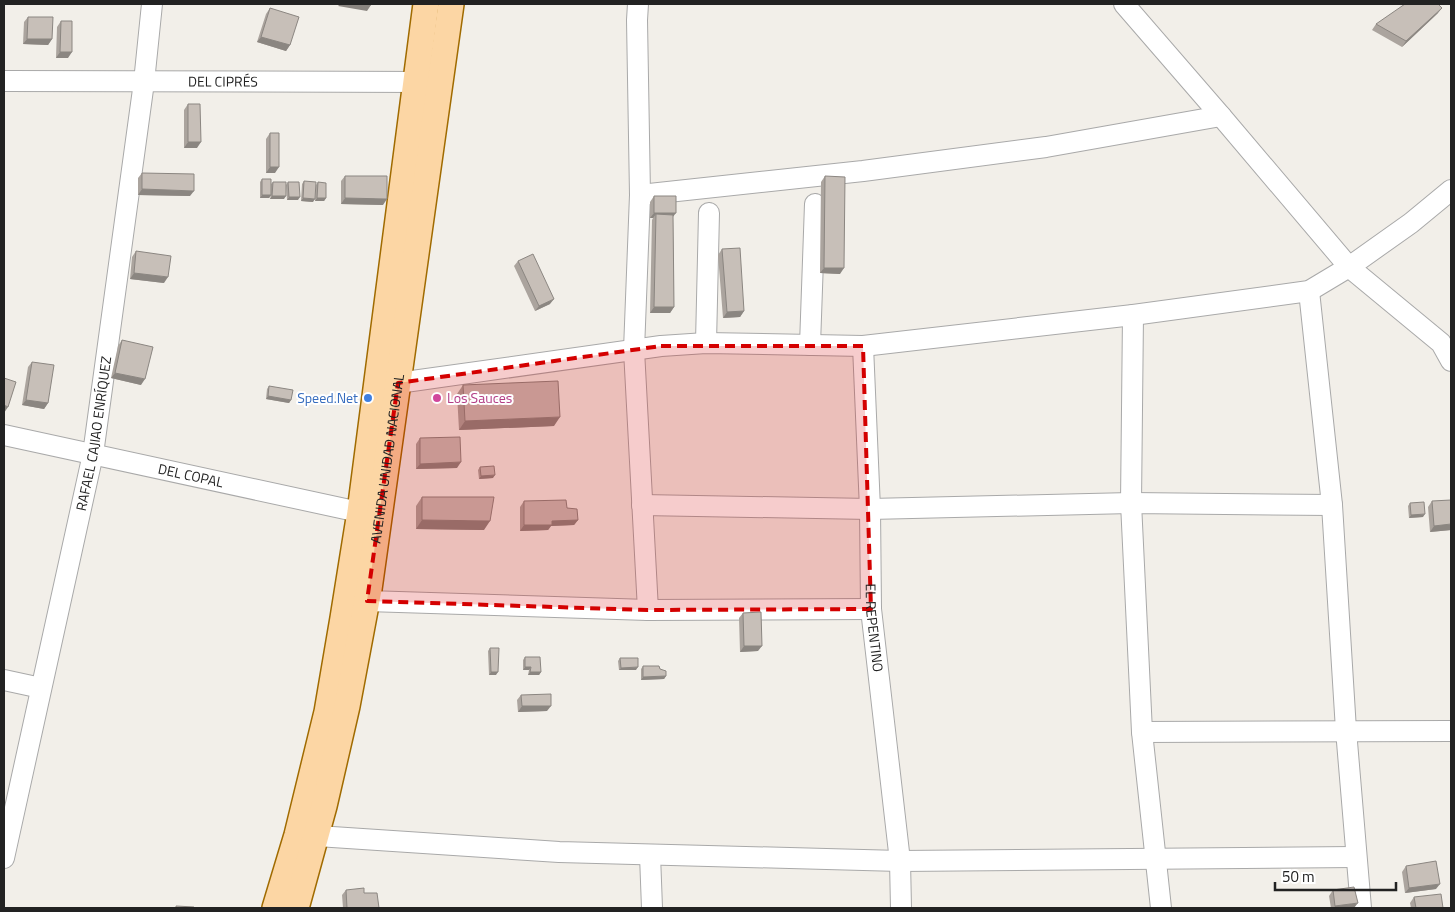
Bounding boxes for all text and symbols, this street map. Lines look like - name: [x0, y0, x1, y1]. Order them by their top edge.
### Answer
- street label: DEL CIPRÉS: [188, 70, 258, 92]
- street label: RAFAEL CAJIAO ENRÍQUEZ: [70, 355, 116, 513]
- street label: AVENIDA UNIDAD NACIONAL: [365, 372, 409, 545]
- place label: Speed.Net: [297, 387, 358, 408]
- place label: Los Sauces: [447, 387, 512, 408]
- marker: Speed.Net: [362, 392, 374, 404]
- marker: Los Sauces: [431, 392, 443, 404]
- street label: DEL COPAL: [156, 458, 226, 492]
- street label: EL REPENTINO: [861, 583, 889, 673]
- scale bar: [1275, 860, 1396, 892]
- text: 50 m: [1282, 865, 1315, 888]

